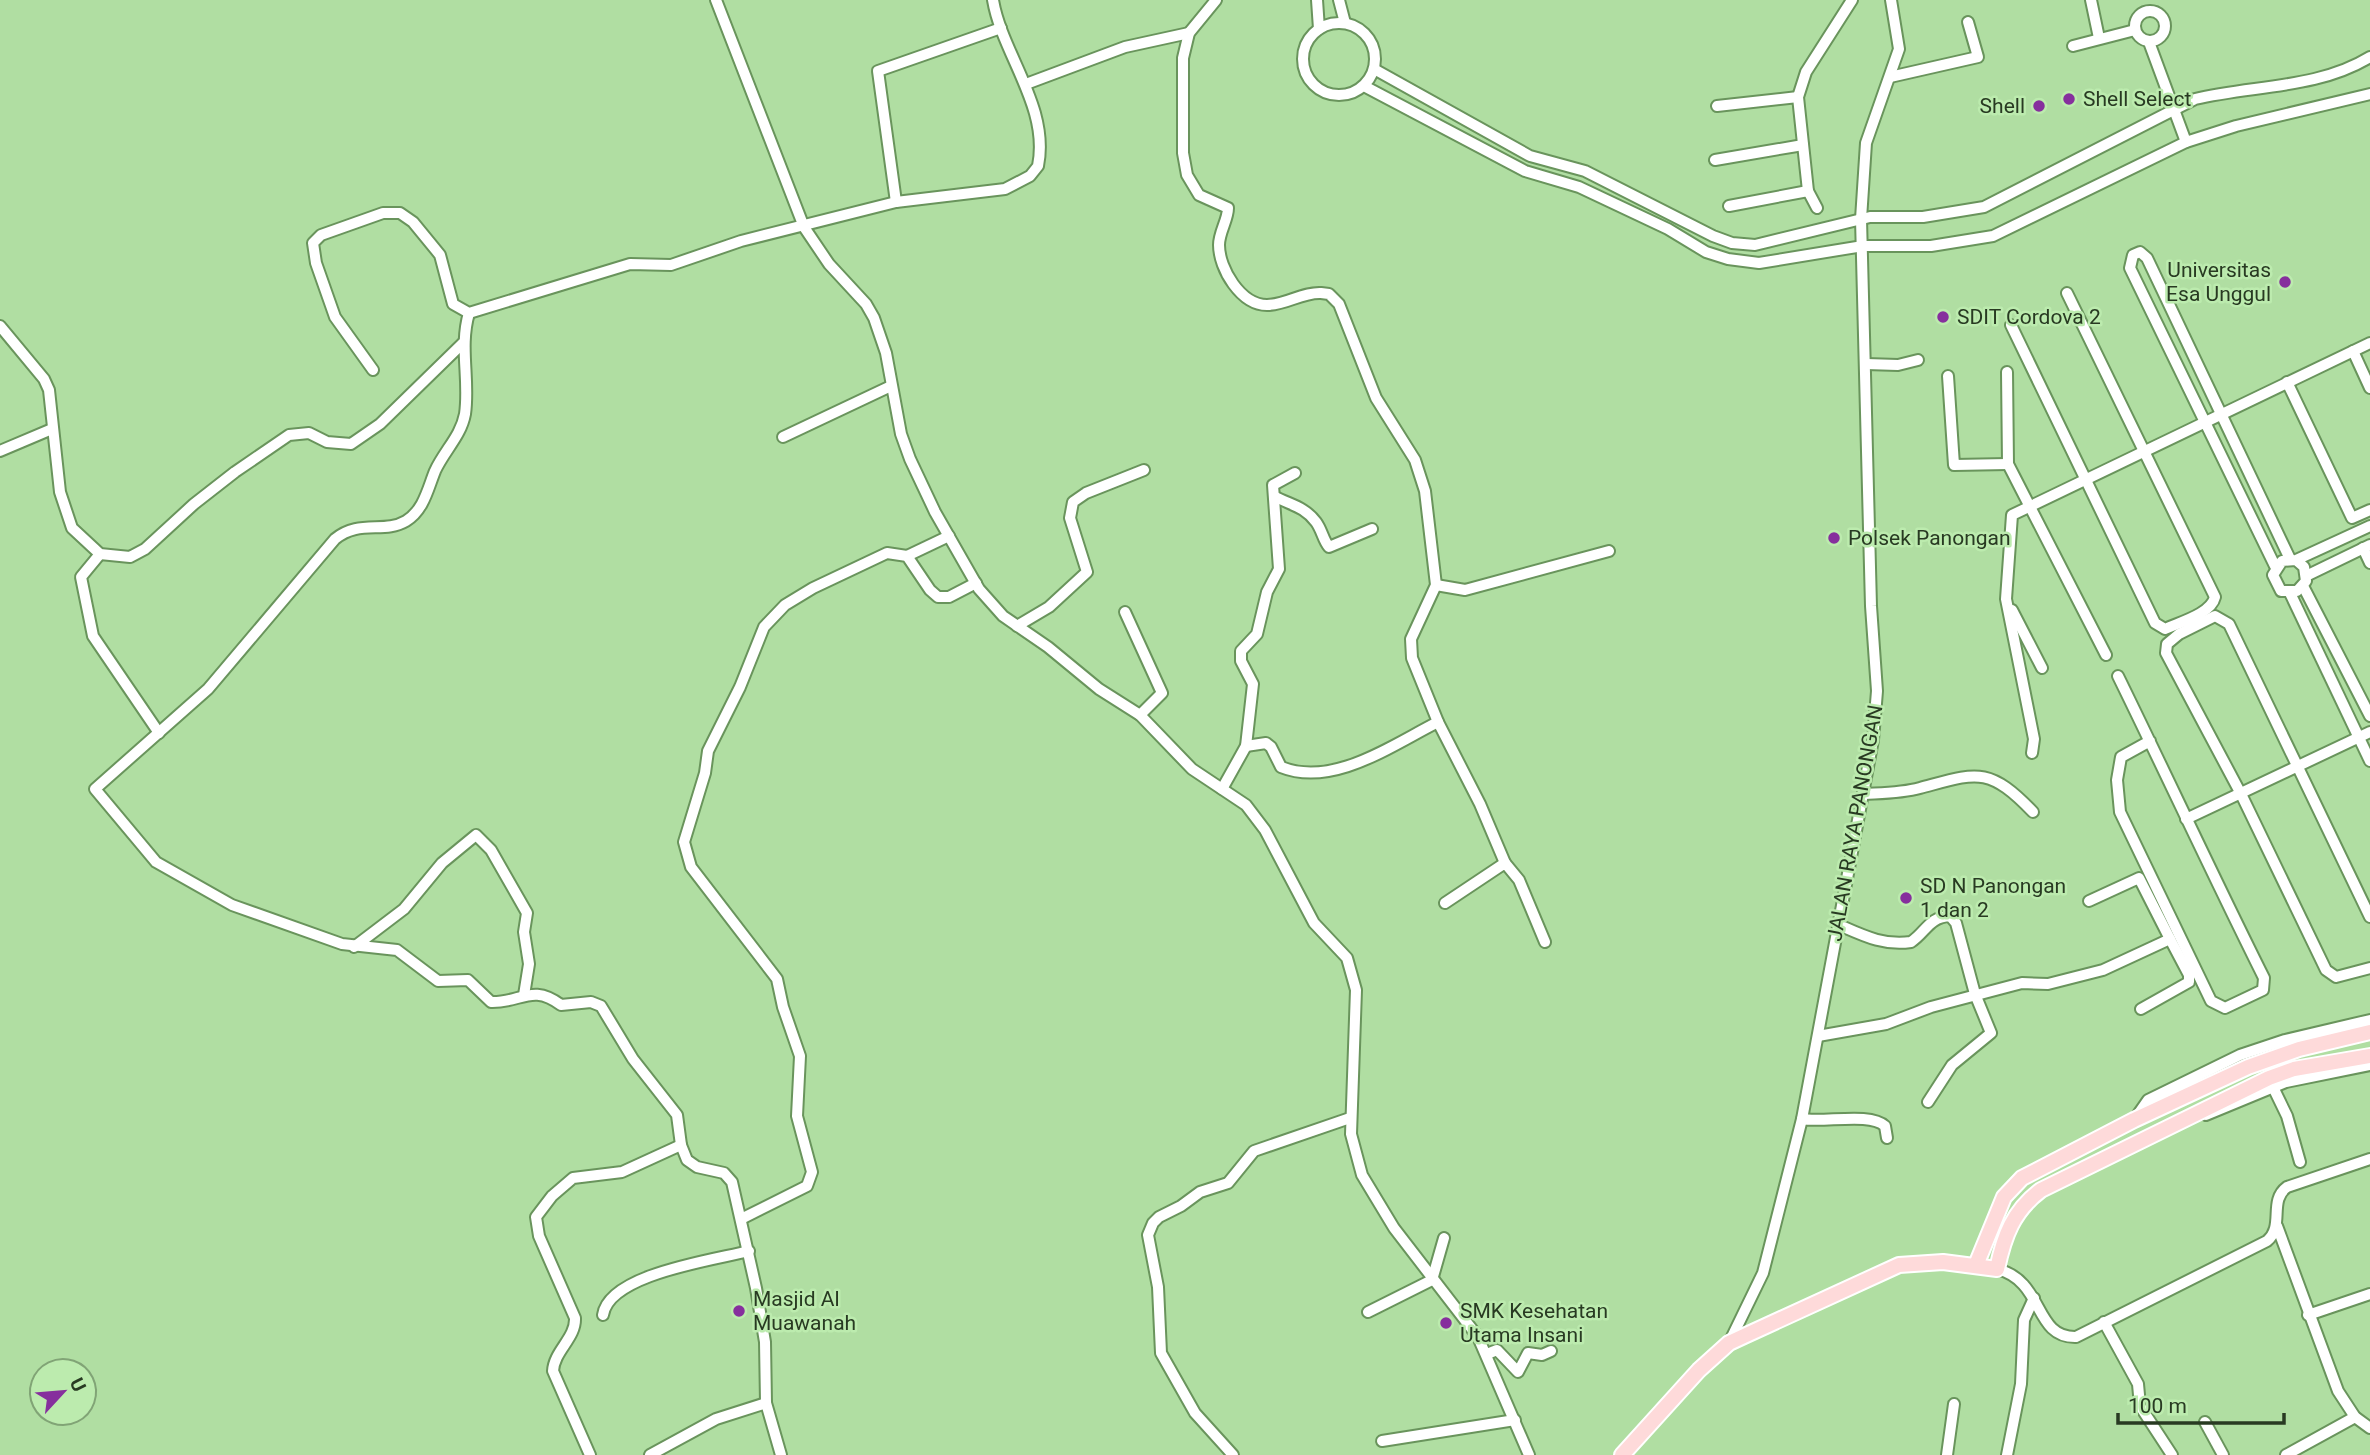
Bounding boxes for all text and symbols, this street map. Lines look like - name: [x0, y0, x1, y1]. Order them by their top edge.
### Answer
- place label: Shell Select: [2083, 87, 2191, 111]
- marker: Shell Select: [2061, 91, 2077, 107]
- place label: Shell: [1980, 94, 2025, 118]
- marker: Shell: [2031, 98, 2047, 114]
- place label: Universitas Esa Unggul: [2166, 258, 2271, 306]
- marker: Universitas Esa Unggul: [2277, 274, 2293, 290]
- place label: SDIT Cordova 2: [1957, 305, 2101, 329]
- marker: SDIT Cordova 2: [1935, 309, 1951, 325]
- place label: Polsek Panongan: [1848, 526, 2011, 550]
- marker: Polsek Panongan: [1826, 530, 1842, 546]
- street label: JALAN RAYA PANONGAN: [1822, 703, 1888, 943]
- place label: SD N Panongan 1 dan 2: [1920, 874, 2066, 922]
- marker: SD N Panongan 1 dan 2: [1898, 890, 1914, 906]
- place label: Masjid Al Muawanah: [753, 1287, 856, 1335]
- place label: SMK Kesehatan Utama Insani: [1460, 1299, 1608, 1347]
- marker: Masjid Al Muawanah: [731, 1303, 747, 1319]
- marker: SMK Kesehatan Utama Insani: [1438, 1315, 1454, 1331]
- north arrow: [28, 1357, 98, 1427]
- text: U: [65, 1374, 91, 1395]
- scale bar: [2118, 1382, 2284, 1426]
- text: 100 m: [2128, 1394, 2187, 1418]

